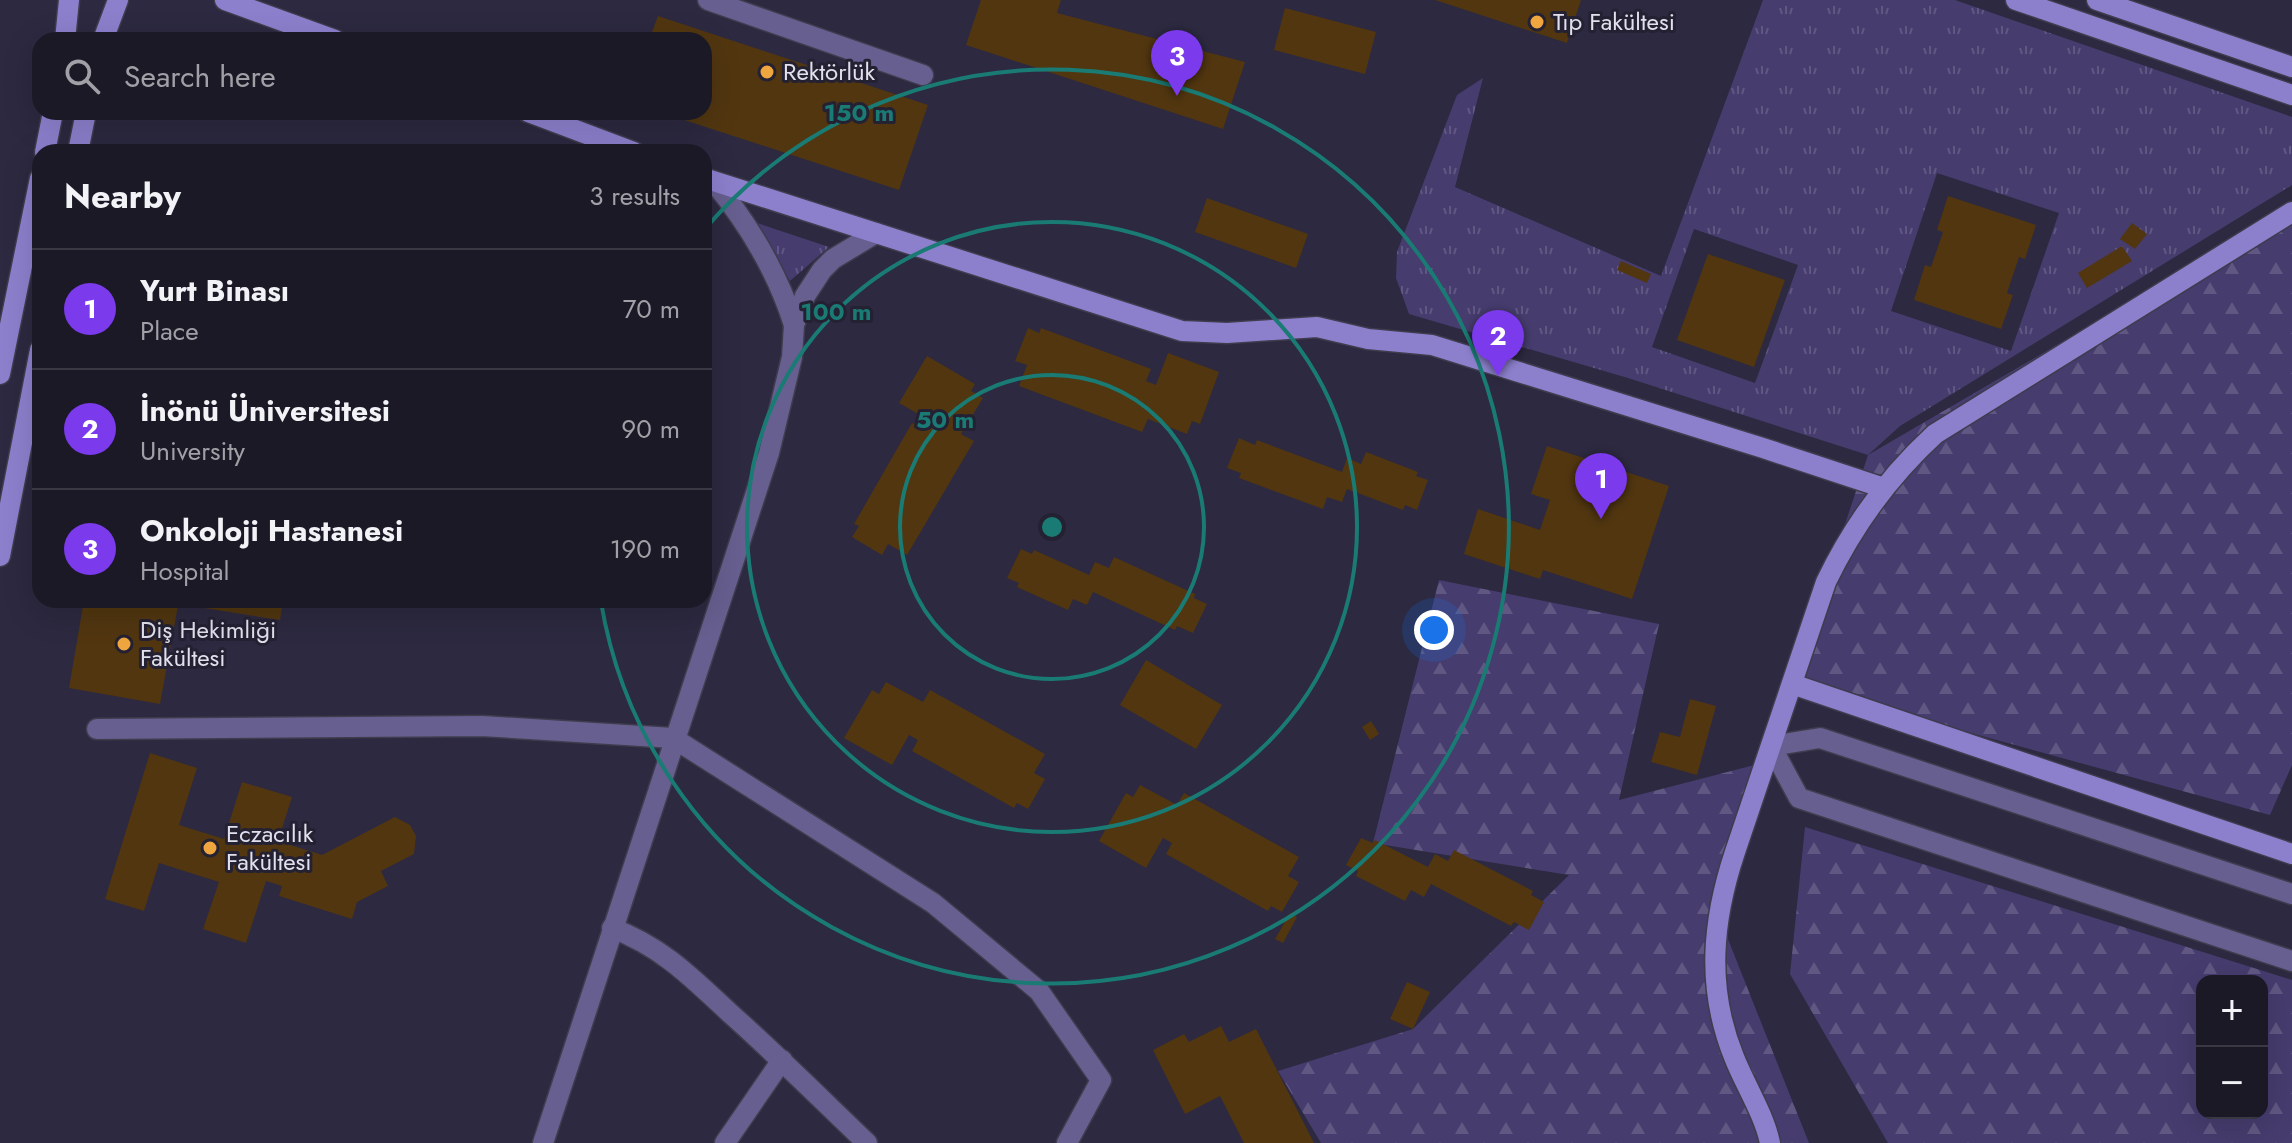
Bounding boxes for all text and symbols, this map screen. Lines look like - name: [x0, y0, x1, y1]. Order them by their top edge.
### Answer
- place label: Tıp Fakültesi: [1553, 4, 1675, 39]
- marker: Tıp Fakültesi: [1528, 13, 1546, 31]
- pin: 3: [1151, 30, 1203, 96]
- search box: [32, 32, 712, 120]
- icon: search: [60, 54, 104, 98]
- place label: Rektörlük: [783, 54, 876, 89]
- text: Search here: [124, 55, 276, 98]
- marker: Rektörlük: [758, 63, 776, 81]
- text: 150 m: [824, 95, 894, 130]
- text: Nearby: [64, 172, 181, 221]
- text: 3 results: [589, 177, 680, 215]
- text: Yurt Binası: [140, 269, 289, 312]
- text: 1: [83, 290, 97, 328]
- text: 70 m: [623, 290, 680, 328]
- text: 100 m: [801, 294, 871, 329]
- pin: 2: [1472, 310, 1524, 376]
- text: Place: [140, 312, 199, 350]
- text: İnönü Üniversitesi: [140, 389, 390, 432]
- text: 50 m: [916, 402, 974, 437]
- text: 2: [81, 410, 99, 448]
- text: 90 m: [621, 410, 680, 448]
- text: University: [140, 432, 245, 470]
- pin: 1: [1575, 453, 1627, 519]
- text: Onkoloji Hastanesi: [140, 509, 403, 552]
- centre of rings: [1038, 513, 1066, 541]
- text: 3: [82, 530, 98, 568]
- text: 190 m: [610, 530, 680, 568]
- text: Hospital: [140, 552, 230, 590]
- your location: [1414, 610, 1454, 650]
- place label: Diş Hekimliği Fakültesi: [140, 612, 276, 675]
- marker: Diş Hekimliği Fakültesi: [115, 635, 133, 653]
- place label: Eczacılık Fakültesi: [226, 816, 314, 879]
- marker: Eczacılık Fakültesi: [201, 839, 219, 857]
- map controls: [2196, 975, 2268, 1119]
- button: +: [2196, 975, 2268, 1047]
- button: −: [2196, 1047, 2268, 1119]

